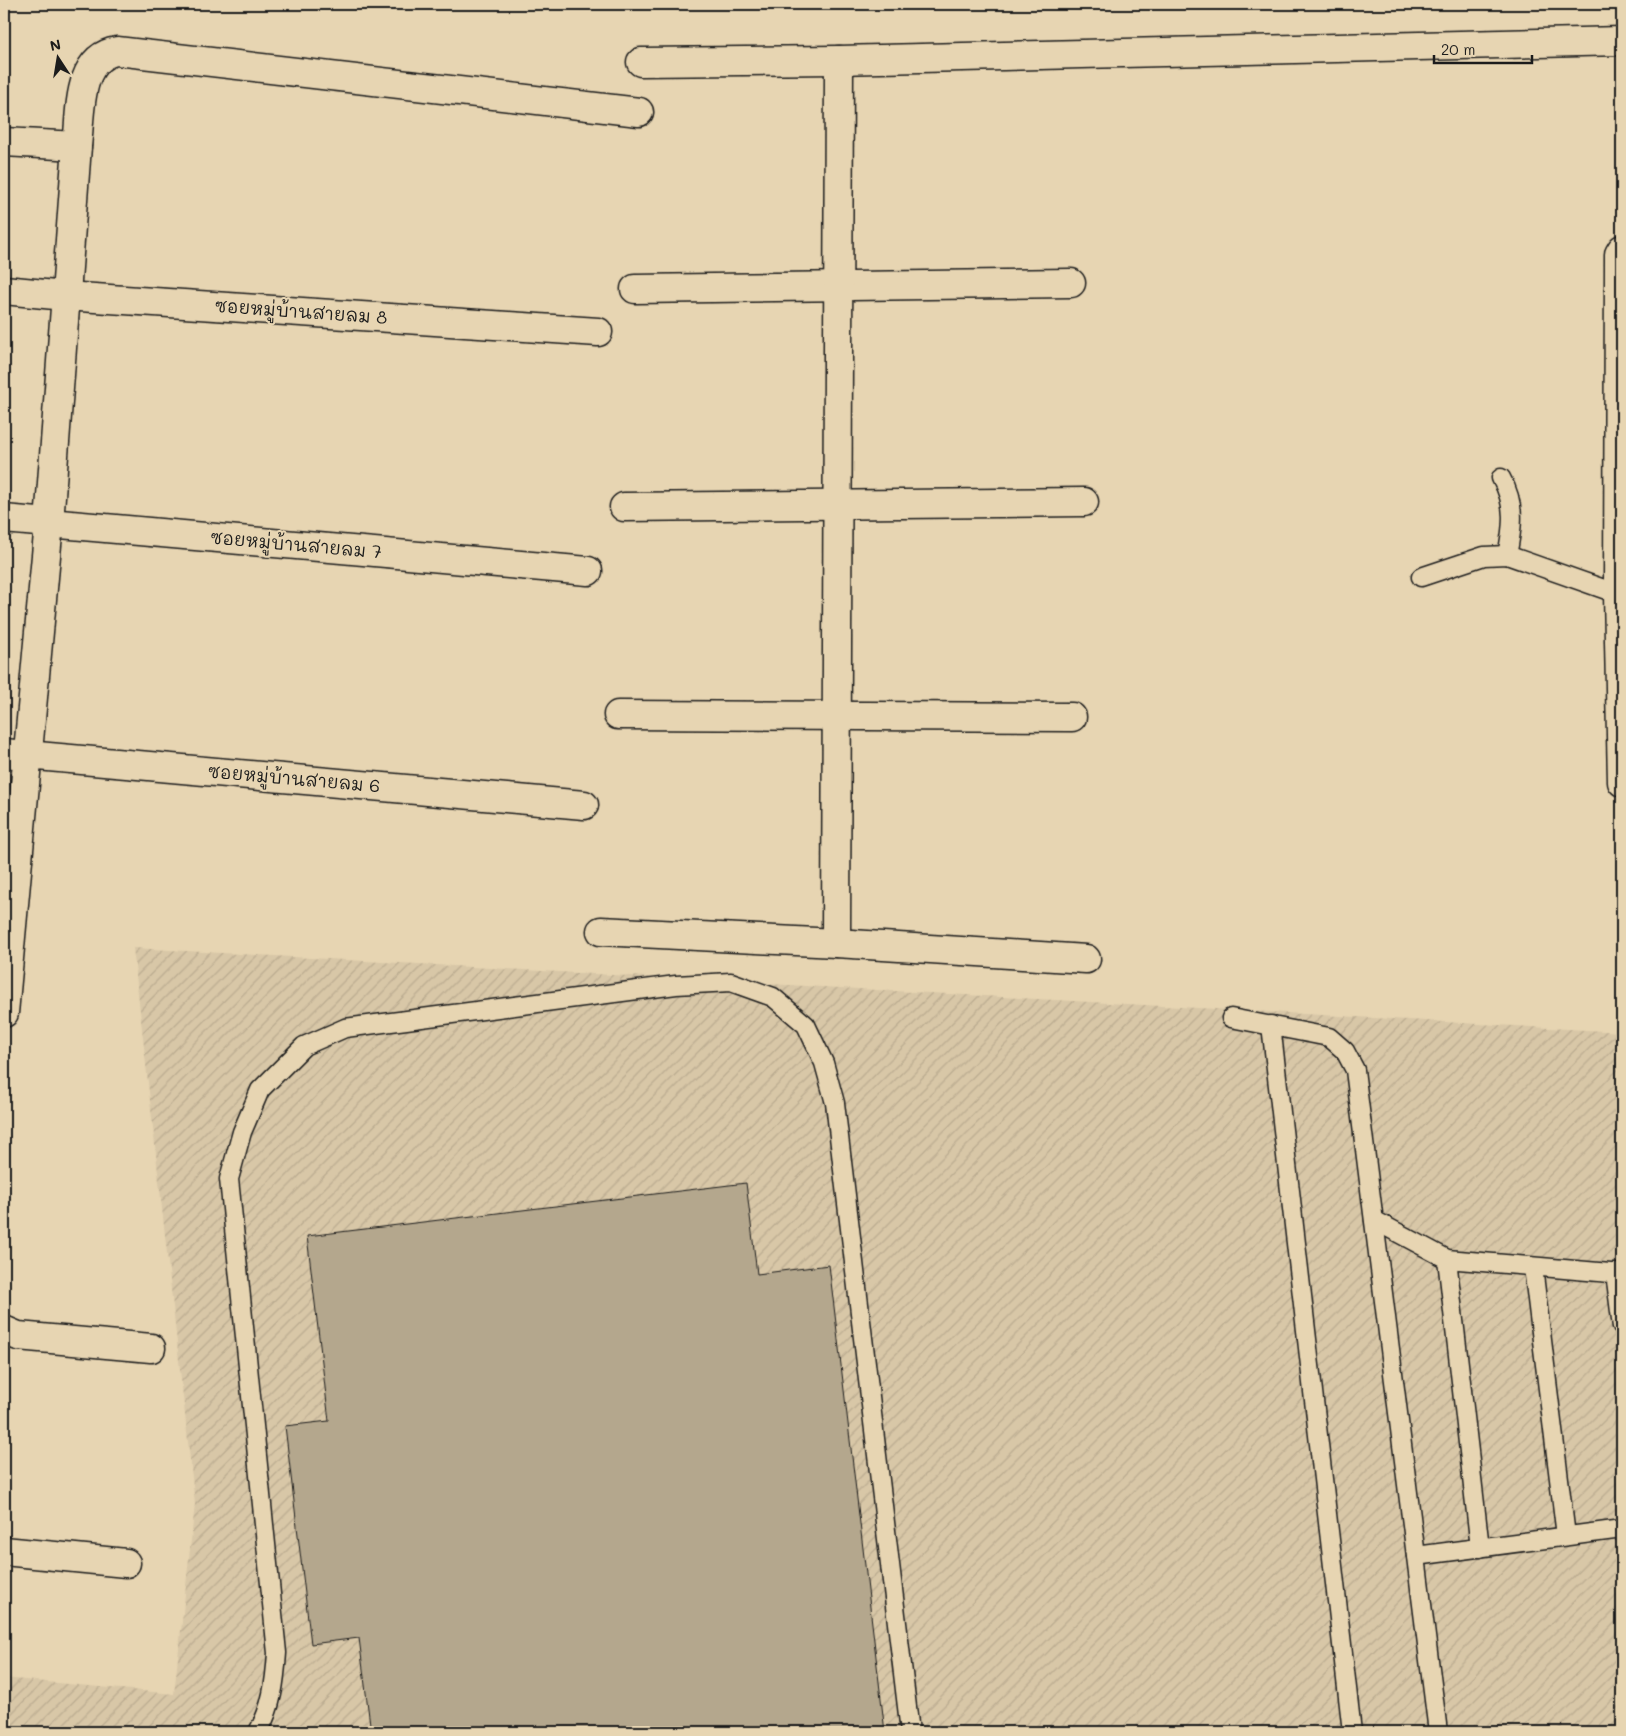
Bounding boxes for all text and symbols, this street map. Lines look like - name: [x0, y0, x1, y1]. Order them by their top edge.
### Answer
- north arrow: [32, 32, 82, 82]
- scale bar: [1434, 32, 1531, 64]
- text: N: [48, 34, 62, 55]
- text: 20 m: [1441, 39, 1475, 59]
- street label: ซอยหมู่บ้านสายลม 8: [214, 293, 388, 331]
- street label: ซอยหมู่บ้านสายลม 7: [209, 525, 383, 565]
- street label: ซอยหมู่บ้านสายลม 6: [207, 759, 381, 799]

